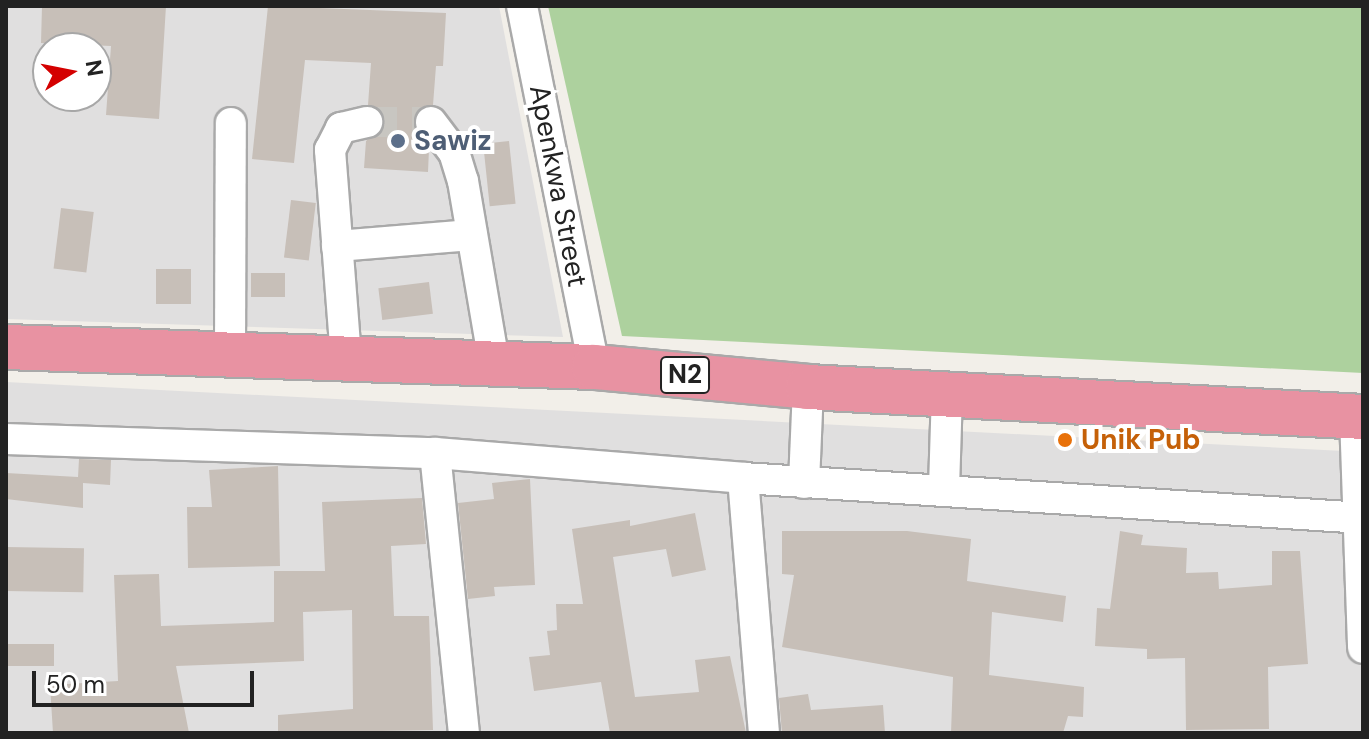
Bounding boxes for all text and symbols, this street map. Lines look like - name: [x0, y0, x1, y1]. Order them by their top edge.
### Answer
- north arrow: [32, 32, 112, 112]
- text: N: [78, 58, 110, 79]
- street label: Apenkwa Street: [522, 82, 594, 290]
- place label: Sawiz: [414, 124, 492, 158]
- marker: Sawiz: [389, 132, 407, 150]
- road number: N2: [659, 353, 711, 397]
- place label: Unik Pub: [1081, 423, 1201, 457]
- marker: Unik Pub: [1056, 431, 1074, 449]
- scale bar: [36, 655, 258, 705]
- text: 50 m: [46, 669, 105, 700]

